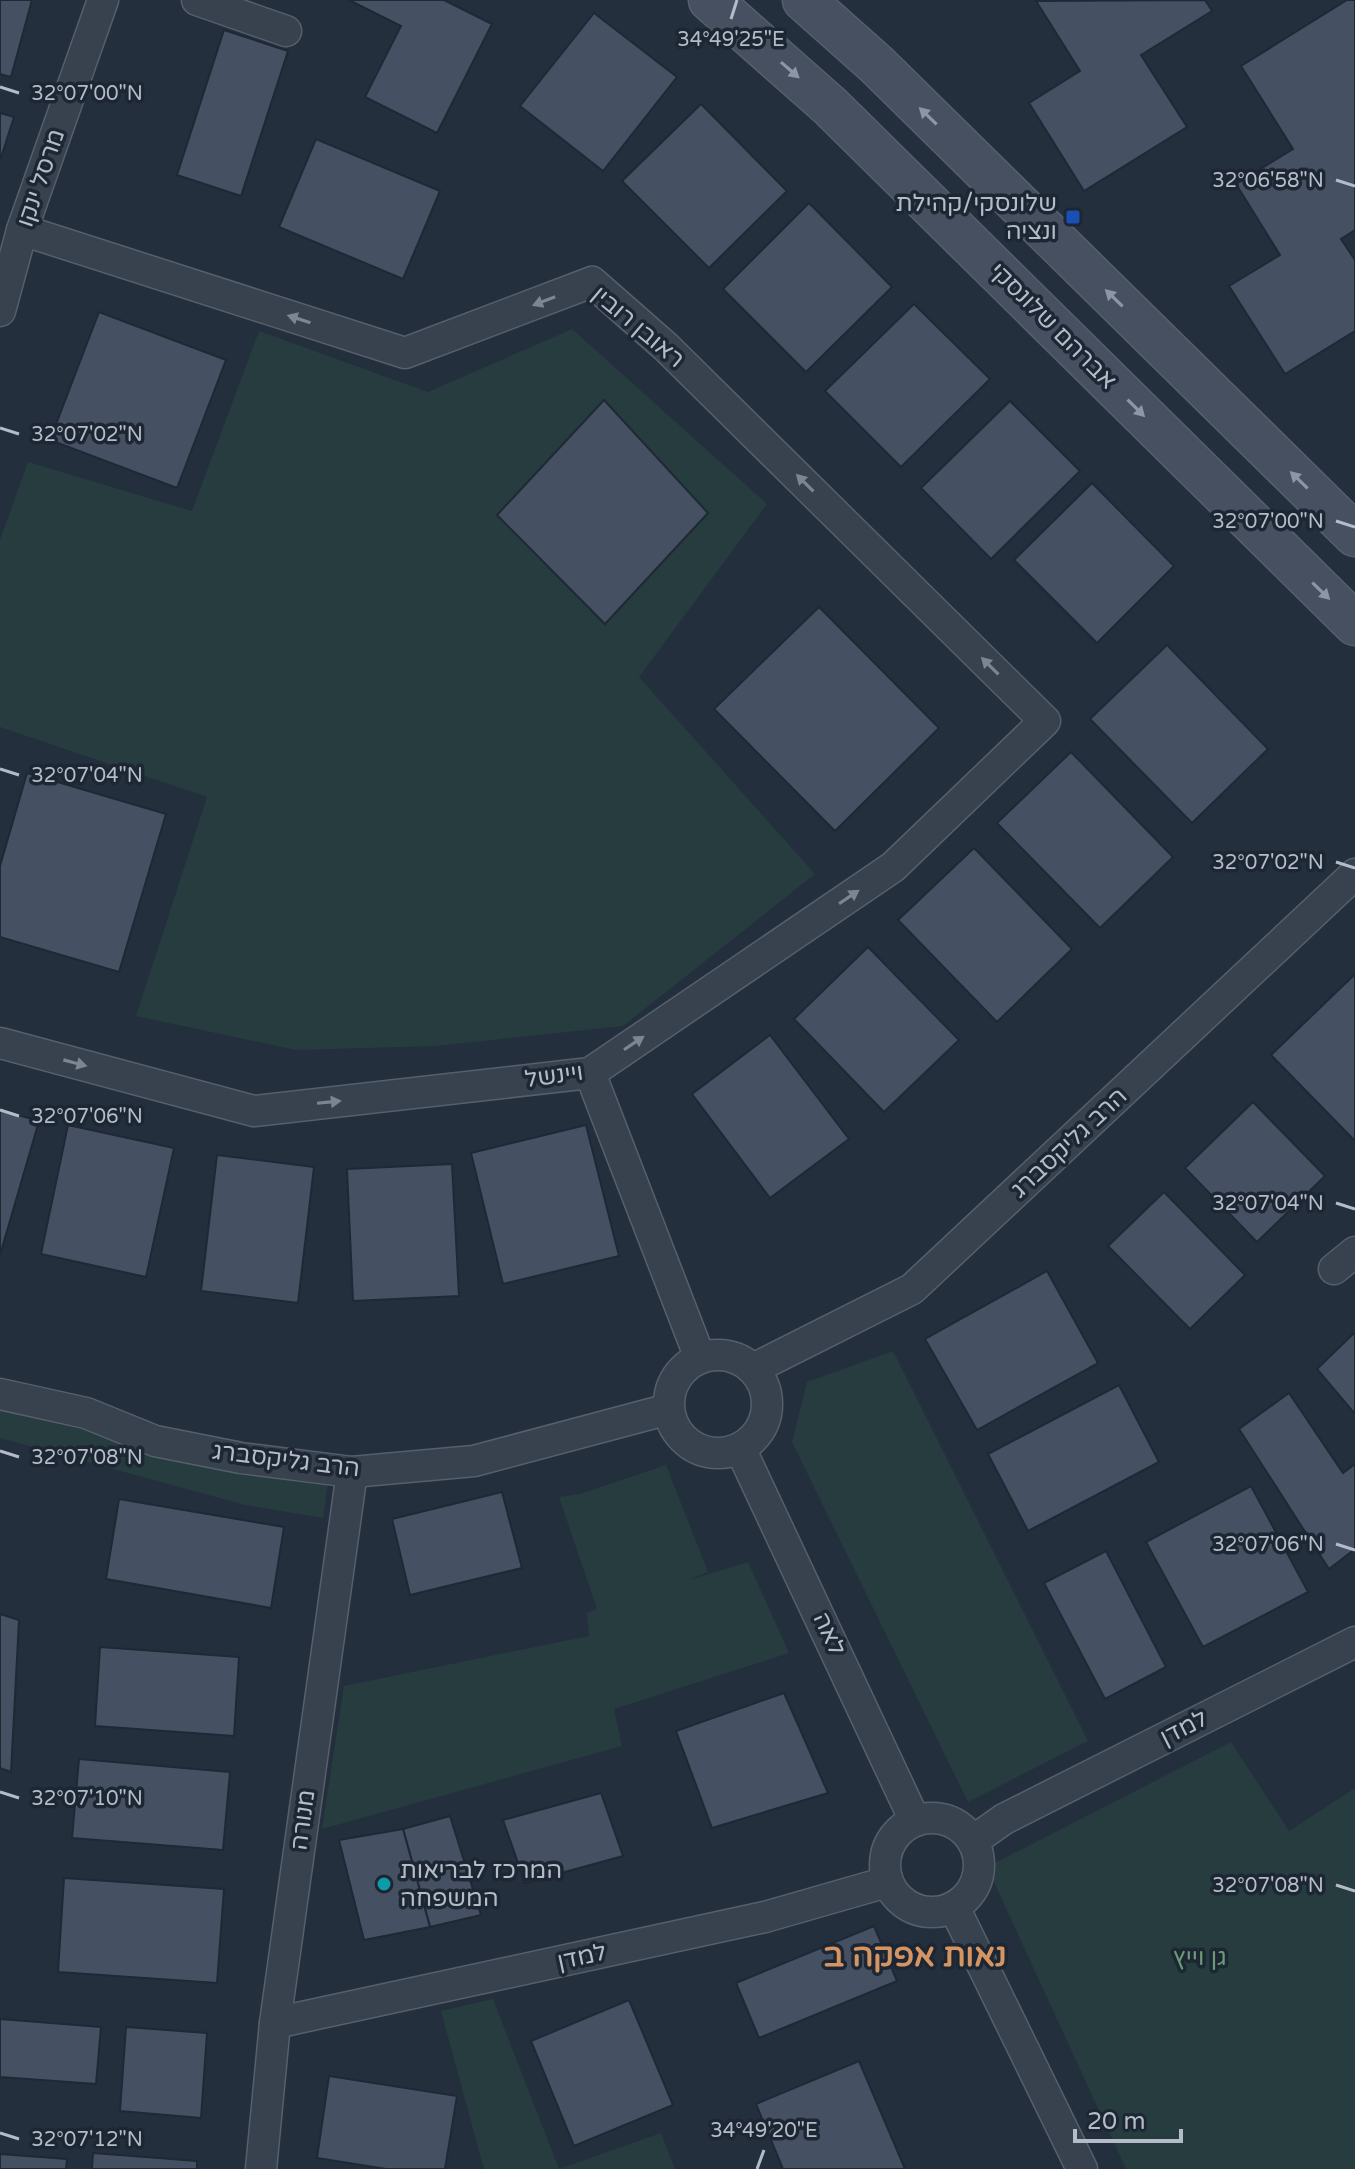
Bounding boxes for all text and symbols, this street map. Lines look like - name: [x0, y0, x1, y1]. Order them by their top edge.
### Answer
- text: 34°49'25"E: [677, 28, 785, 52]
- one-way arrow: [779, 61, 799, 78]
- text: 32°07'00"N: [31, 82, 143, 106]
- one-way arrow: [919, 107, 938, 126]
- street label: מרסל ינקו: [11, 125, 71, 231]
- text: 32°06'58"N: [1212, 169, 1324, 193]
- place label: שלונסקי/קהילת ונציה: [896, 189, 1057, 246]
- marker: שלונסקי/קהילת ונציה: [1064, 208, 1082, 226]
- street label: אברהם שלונסקי: [984, 257, 1122, 395]
- street label: ראובן רובין: [586, 280, 690, 374]
- one-way arrow: [1105, 289, 1124, 308]
- one-way arrow: [532, 295, 556, 308]
- one-way arrow: [287, 312, 311, 325]
- one-way arrow: [1126, 398, 1145, 417]
- text: 32°07'02"N: [31, 423, 143, 447]
- one-way arrow: [1290, 471, 1309, 490]
- one-way arrow: [796, 474, 815, 493]
- text: 32°07'00"N: [1212, 510, 1324, 534]
- one-way arrow: [1311, 581, 1330, 600]
- one-way arrow: [981, 657, 1000, 676]
- text: 32°07'04"N: [31, 764, 143, 788]
- text: 32°07'02"N: [1212, 851, 1324, 875]
- one-way arrow: [838, 890, 859, 905]
- one-way arrow: [623, 1036, 645, 1051]
- one-way arrow: [63, 1058, 88, 1070]
- street label: ויינשל: [523, 1058, 585, 1094]
- street label: הרב גליקסברג: [1005, 1082, 1133, 1204]
- one-way arrow: [317, 1096, 342, 1109]
- text: 32°07'06"N: [31, 1105, 143, 1129]
- text: 32°07'04"N: [1212, 1192, 1324, 1216]
- street label: הרב גליקסברג: [211, 1437, 361, 1483]
- text: 32°07'08"N: [31, 1446, 143, 1470]
- text: 32°07'06"N: [1212, 1533, 1324, 1557]
- street label: לאה: [806, 1608, 852, 1660]
- street label: למדן: [1155, 1704, 1213, 1752]
- text: 32°07'10"N: [31, 1787, 143, 1811]
- street label: מנורה: [284, 1788, 322, 1852]
- place label: המרכז לבריאות המשפחה: [400, 1856, 562, 1913]
- text: 32°07'08"N: [1212, 1874, 1324, 1898]
- marker: המרכז לבריאות המשפחה: [375, 1875, 393, 1893]
- district label: נאות אפקה ב: [824, 1937, 1006, 1975]
- street label: למדן: [555, 1938, 609, 1976]
- park label: גן וייץ: [1173, 1943, 1227, 1972]
- scale bar: [1075, 2093, 1181, 2143]
- text: 20 m: [1087, 2107, 1145, 2136]
- text: 34°49'20"E: [710, 2119, 818, 2143]
- text: 32°07'12"N: [31, 2128, 143, 2152]

